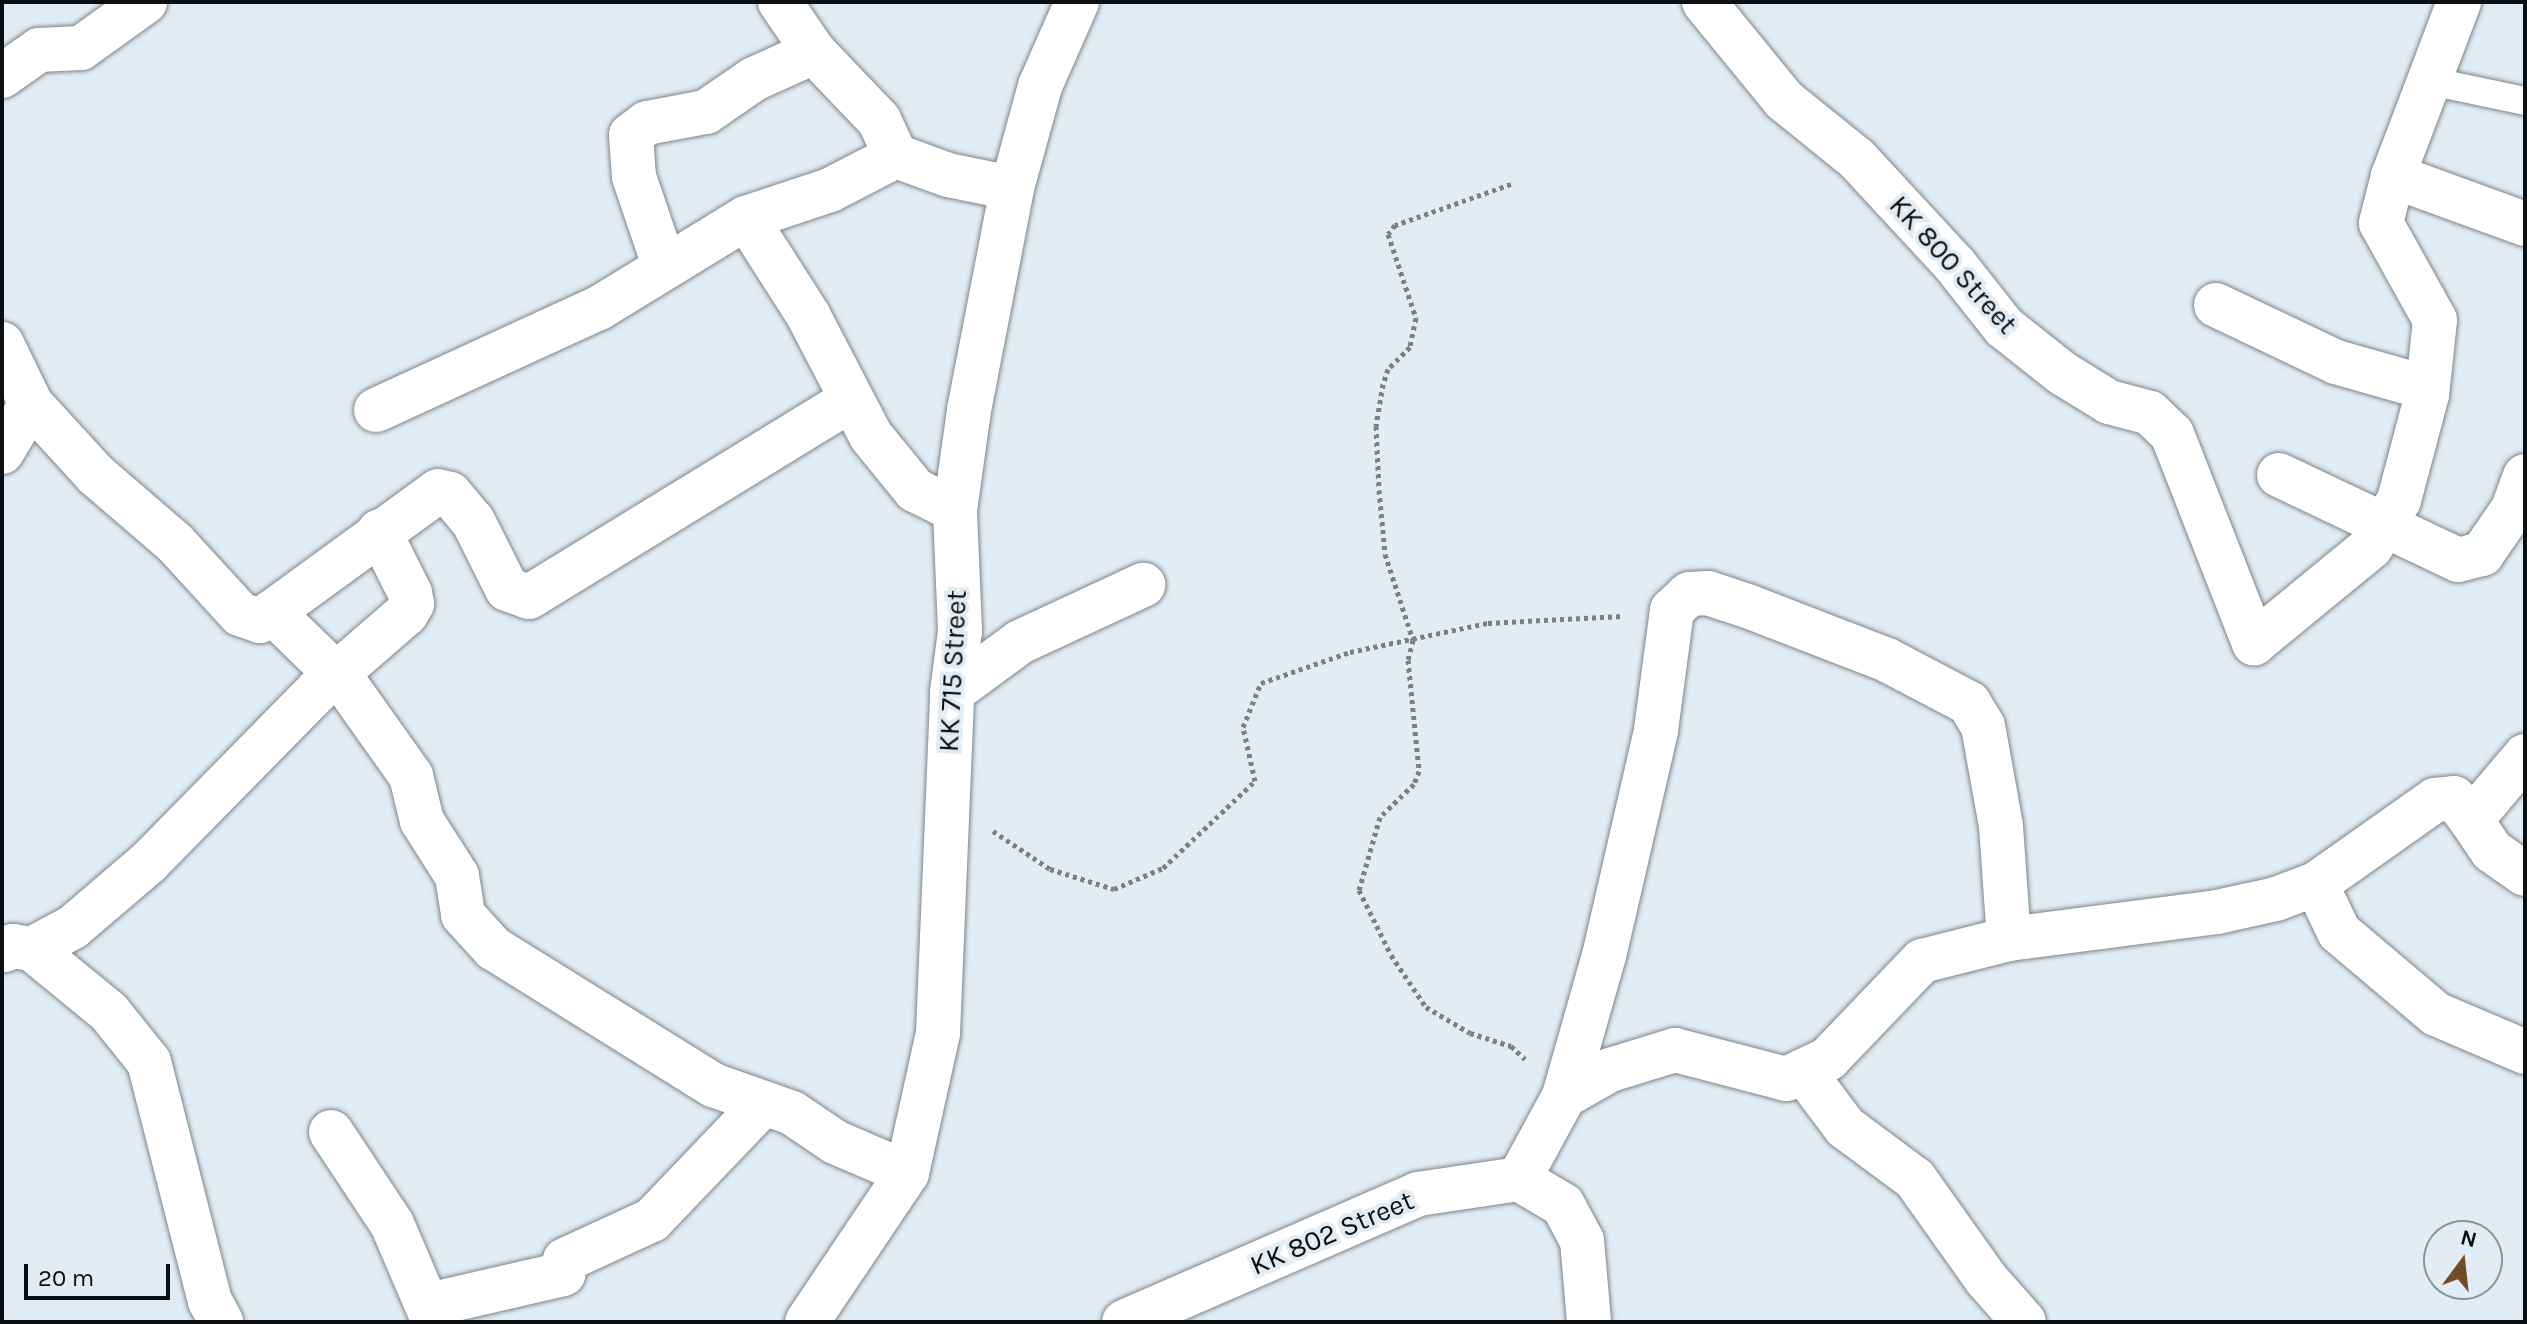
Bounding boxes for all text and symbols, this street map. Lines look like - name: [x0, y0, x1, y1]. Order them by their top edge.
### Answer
- street label: KK 800 Street: [1882, 189, 2024, 341]
- street label: KK 715 Street: [932, 589, 974, 753]
- street label: KK 802 Street: [1245, 1183, 1419, 1283]
- north arrow: [2423, 1220, 2503, 1300]
- text: N: [2458, 1224, 2480, 1253]
- scale bar: [28, 1248, 174, 1298]
- text: 20 m: [38, 1264, 94, 1292]

